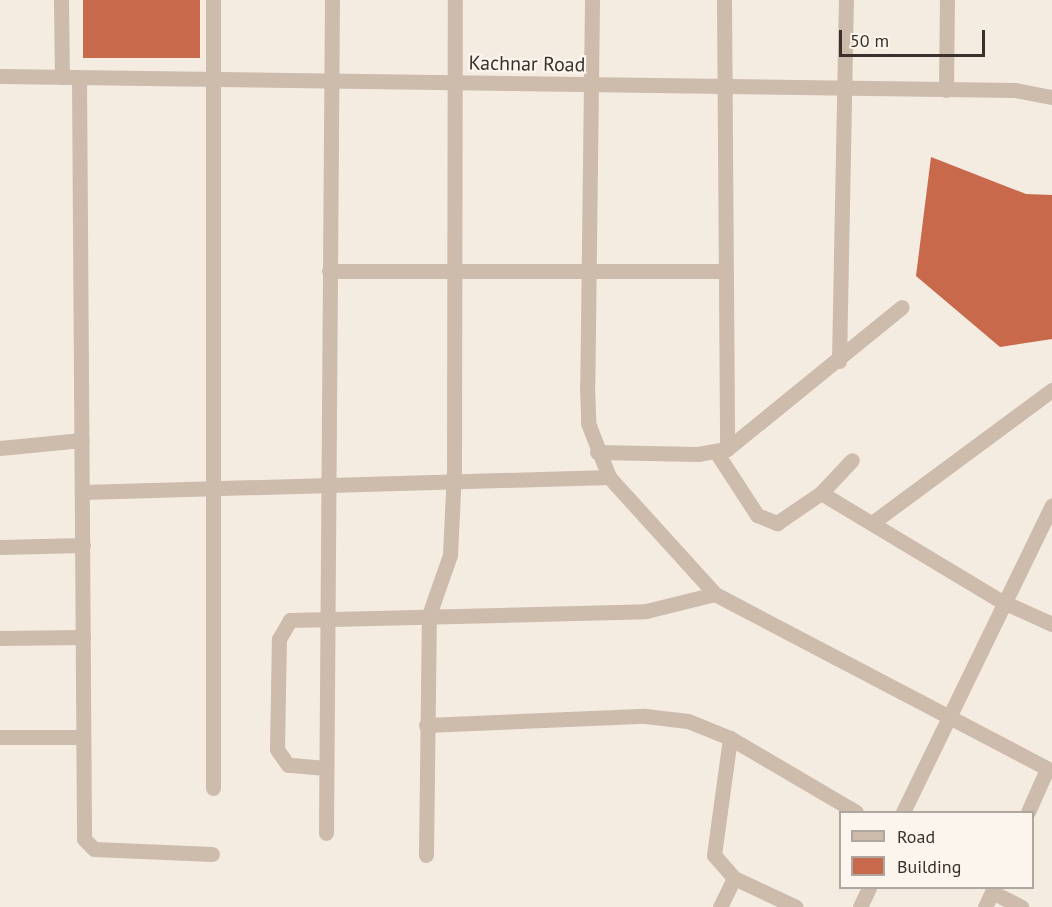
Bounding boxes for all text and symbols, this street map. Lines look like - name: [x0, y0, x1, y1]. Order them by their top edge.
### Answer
- scale bar: [842, 18, 988, 56]
- text: 50 m: [850, 29, 889, 52]
- street label: Kachnar Road: [468, 51, 586, 77]
- legend: [839, 811, 1034, 889]
- text: Road: [897, 825, 935, 848]
- text: Building: [897, 855, 961, 878]

